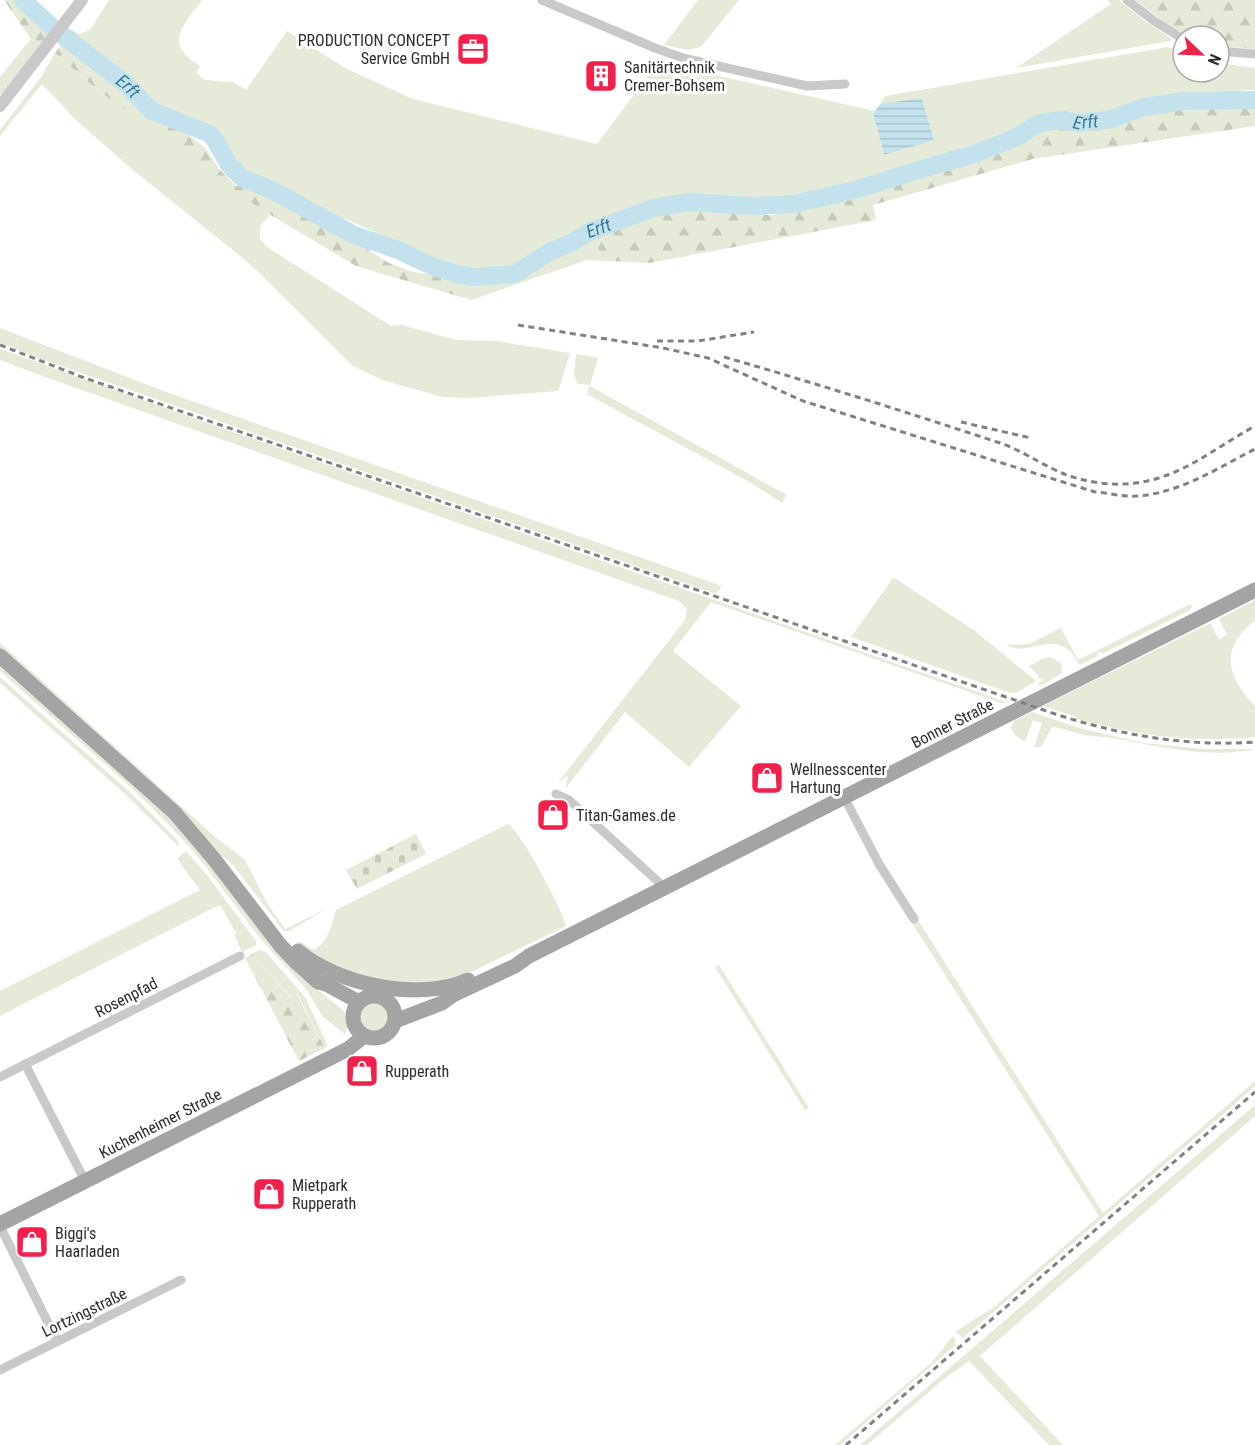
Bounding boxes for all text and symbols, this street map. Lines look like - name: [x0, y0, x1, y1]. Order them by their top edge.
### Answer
- north arrow: [1171, 24, 1231, 84]
- place label: PRODUCTION CONCEPT Service GmbH: [298, 31, 450, 68]
- office icon: PRODUCTION CONCEPT Service GmbH: [455, 31, 491, 67]
- text: N: [1204, 51, 1225, 68]
- building icon: Sanitärtechnik Cremer-Bohsem: [583, 58, 619, 94]
- place label: Sanitärtechnik Cremer-Bohsem: [624, 58, 725, 95]
- water label: Erft: [112, 70, 145, 103]
- water label: Erft: [1071, 110, 1100, 134]
- water label: Erft: [583, 213, 615, 242]
- street label: Bonner Straße: [908, 695, 996, 752]
- shop icon: Wellnesscenter Hartung: [749, 760, 785, 796]
- place label: Wellnesscenter Hartung: [790, 760, 887, 797]
- shop icon: Titan-Games.de: [535, 797, 571, 833]
- place label: Titan-Games.de: [576, 806, 676, 825]
- street label: Rosenpfad: [92, 974, 161, 1021]
- shop icon: Rupperath: [344, 1053, 380, 1089]
- place label: Rupperath: [385, 1062, 449, 1081]
- street label: Kuchenheimer Straße: [96, 1084, 225, 1162]
- shop icon: Mietpark Rupperath: [251, 1176, 287, 1212]
- place label: Mietpark Rupperath: [292, 1176, 356, 1213]
- shop icon: Biggi's Haarladen: [14, 1224, 50, 1260]
- place label: Biggi's Haarladen: [55, 1224, 120, 1261]
- street label: Lortzingstraße: [39, 1284, 130, 1341]

